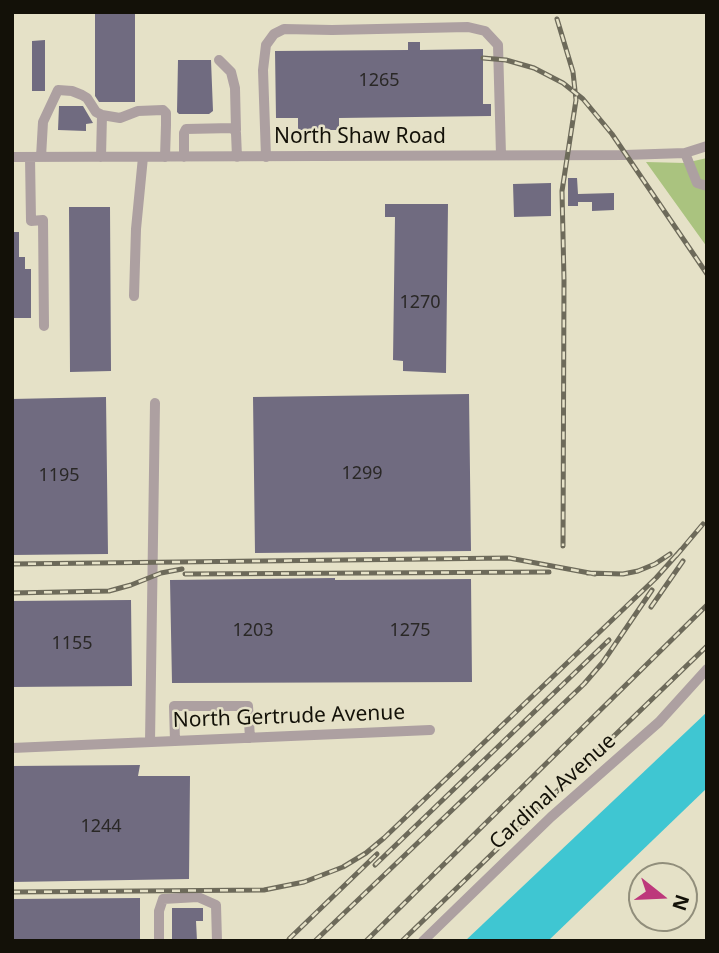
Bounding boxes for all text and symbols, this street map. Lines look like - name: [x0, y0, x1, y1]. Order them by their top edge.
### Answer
- house number: 1265: [358, 70, 400, 92]
- street label: North Shaw Road: [274, 124, 446, 150]
- house number: 1270: [399, 292, 441, 314]
- house number: 1299: [341, 463, 383, 485]
- house number: 1195: [38, 465, 80, 487]
- house number: 1203: [232, 620, 274, 642]
- house number: 1275: [389, 620, 431, 642]
- house number: 1155: [51, 633, 93, 655]
- street label: North Gertrude Avenue: [172, 700, 406, 734]
- street label: Cardinal Avenue: [485, 729, 621, 855]
- house number: 1244: [80, 816, 122, 838]
- north arrow: [628, 862, 698, 932]
- text: N: [666, 891, 696, 914]

